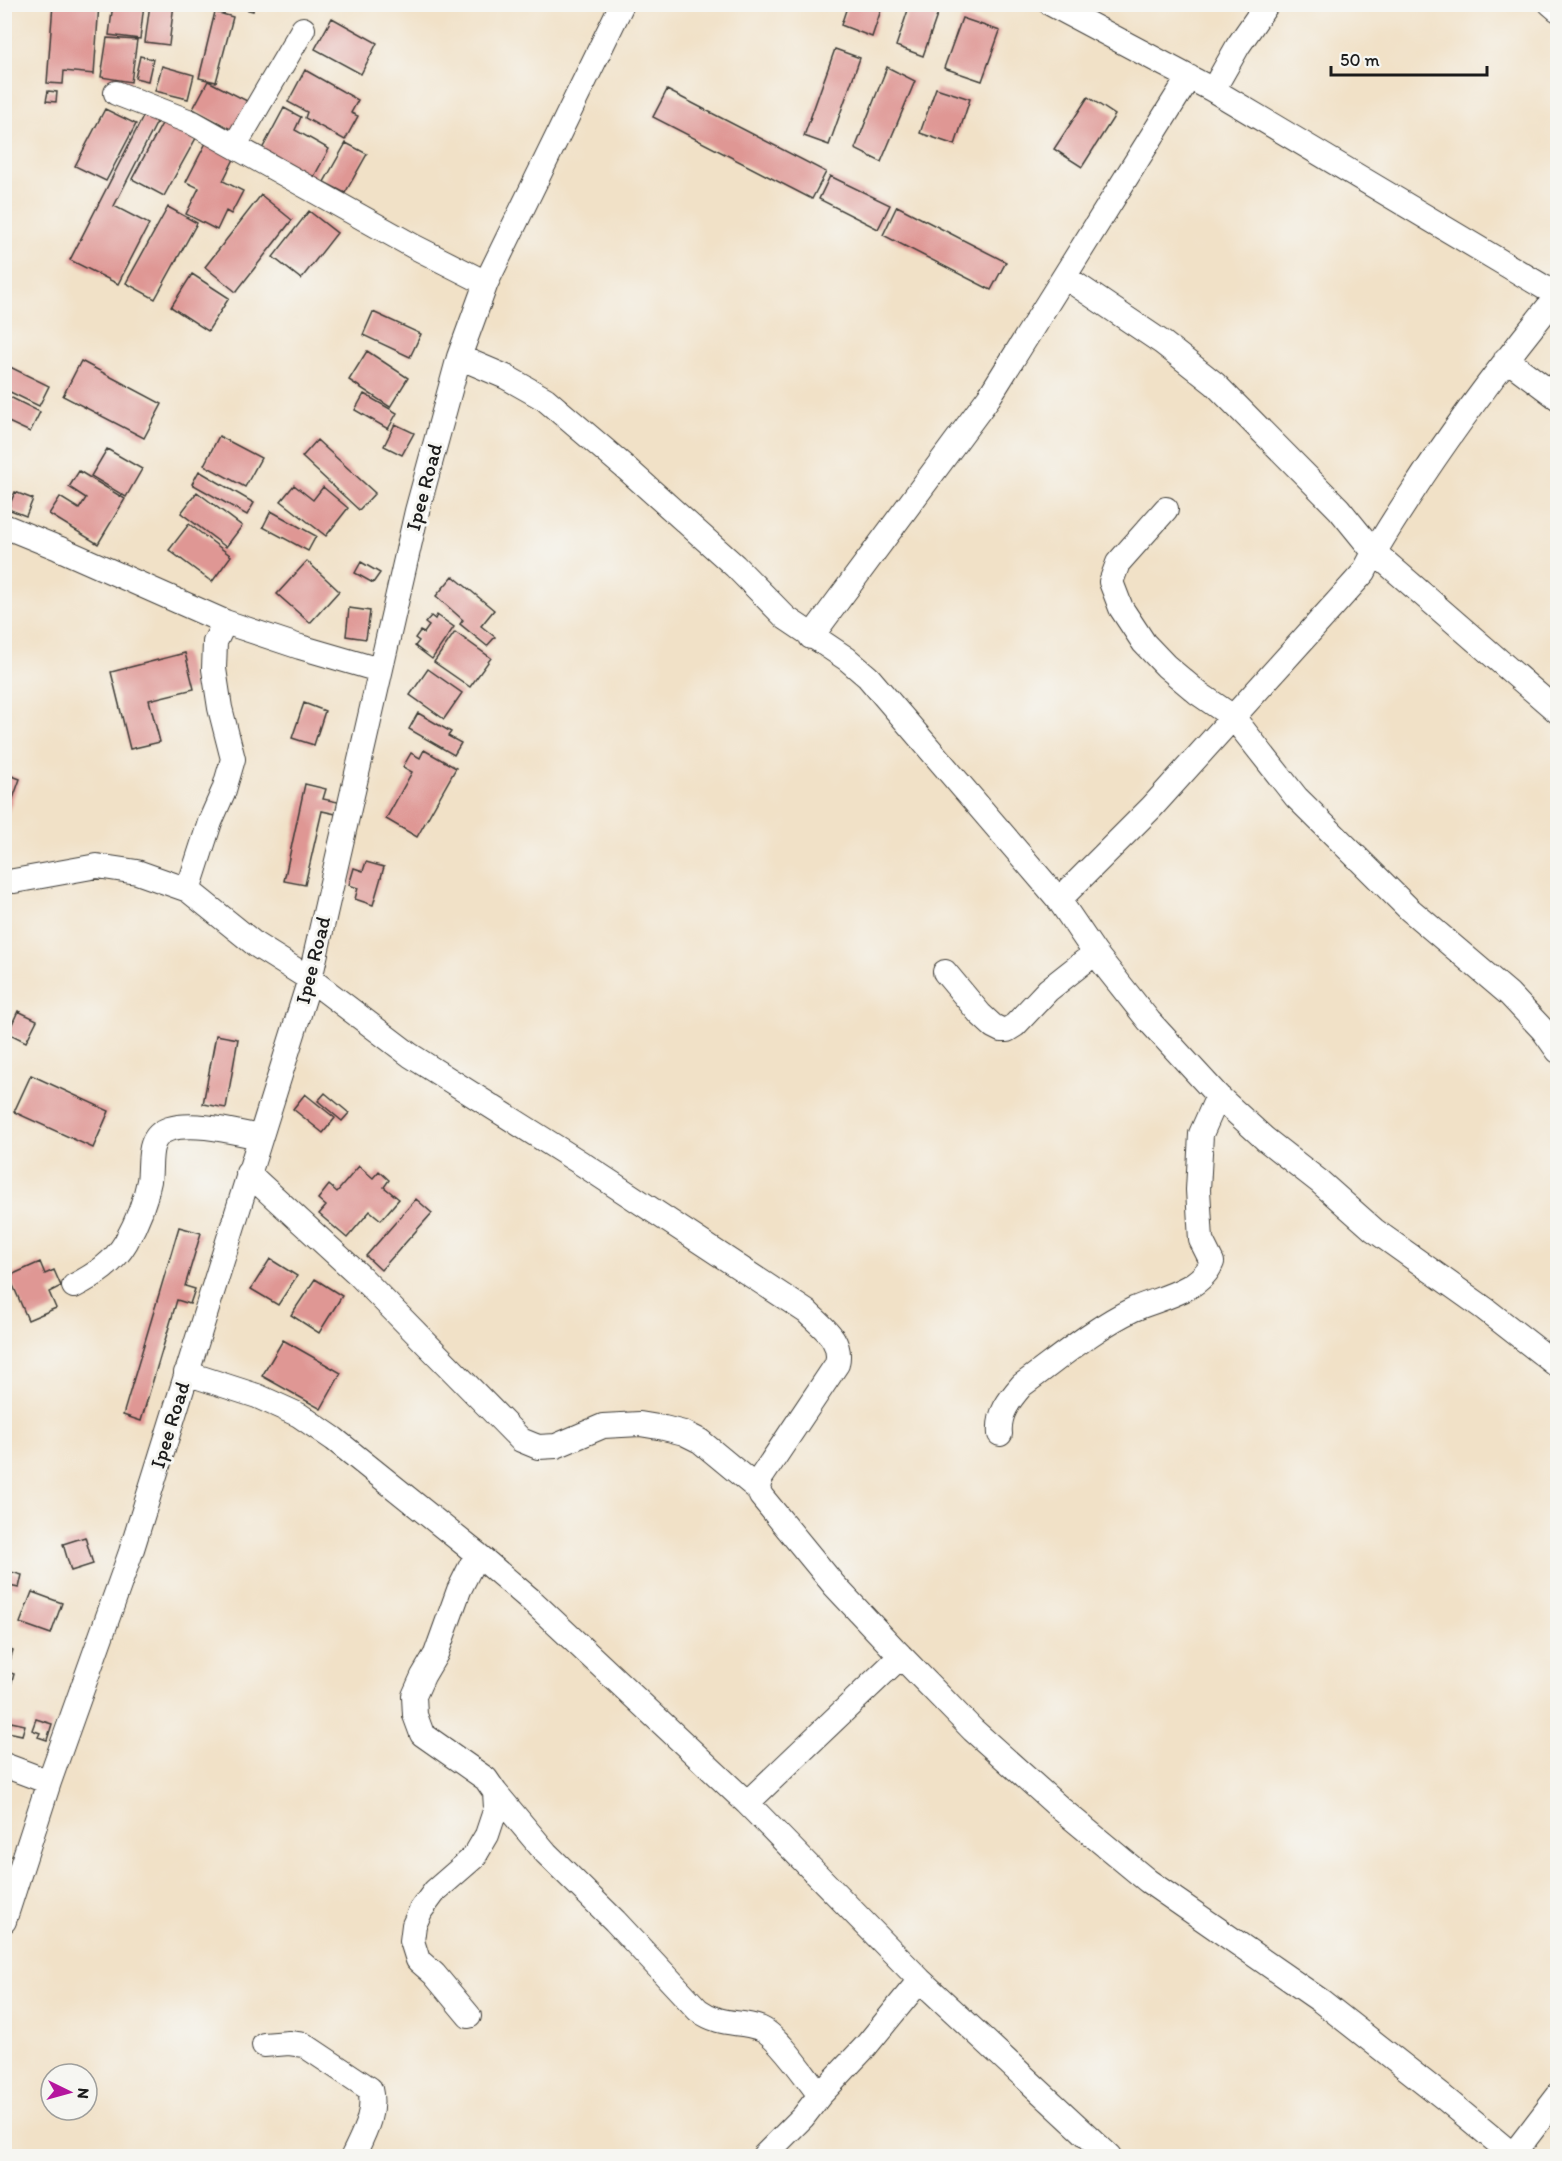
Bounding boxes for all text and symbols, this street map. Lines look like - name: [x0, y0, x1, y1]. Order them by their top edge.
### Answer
- scale bar: [1331, 39, 1487, 77]
- text: 50 m: [1340, 49, 1380, 71]
- street label: Ipee Road: [400, 440, 447, 533]
- street label: Ipee Road: [290, 913, 336, 1006]
- street label: Ipee Road: [144, 1378, 195, 1471]
- north arrow: [39, 2062, 99, 2122]
- text: N: [74, 2087, 93, 2099]

